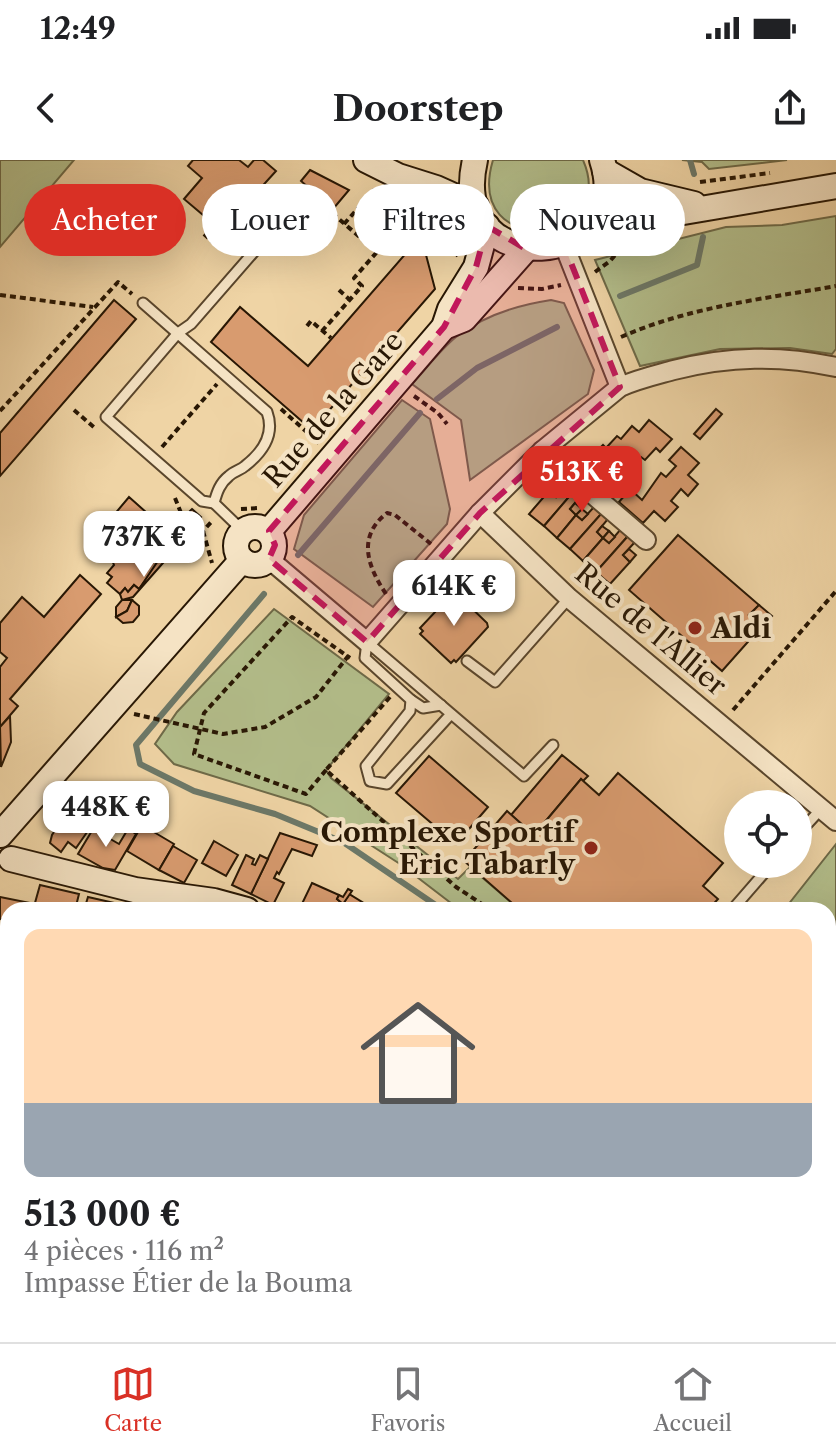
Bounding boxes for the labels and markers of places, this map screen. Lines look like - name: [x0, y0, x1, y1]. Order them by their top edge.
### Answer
- pin: 513K €: [517, 446, 647, 514]
- pin: 737K €: [79, 511, 209, 579]
- pin: 614K €: [389, 560, 519, 628]
- place label: Aldi: [710, 611, 771, 645]
- marker: Aldi: [686, 619, 704, 637]
- pin: 448K €: [41, 781, 171, 849]
- place label: Complexe Sportif Eric Tabarly: [320, 815, 579, 881]
- marker: Complexe Sportif Eric Tabarly: [582, 839, 600, 857]

